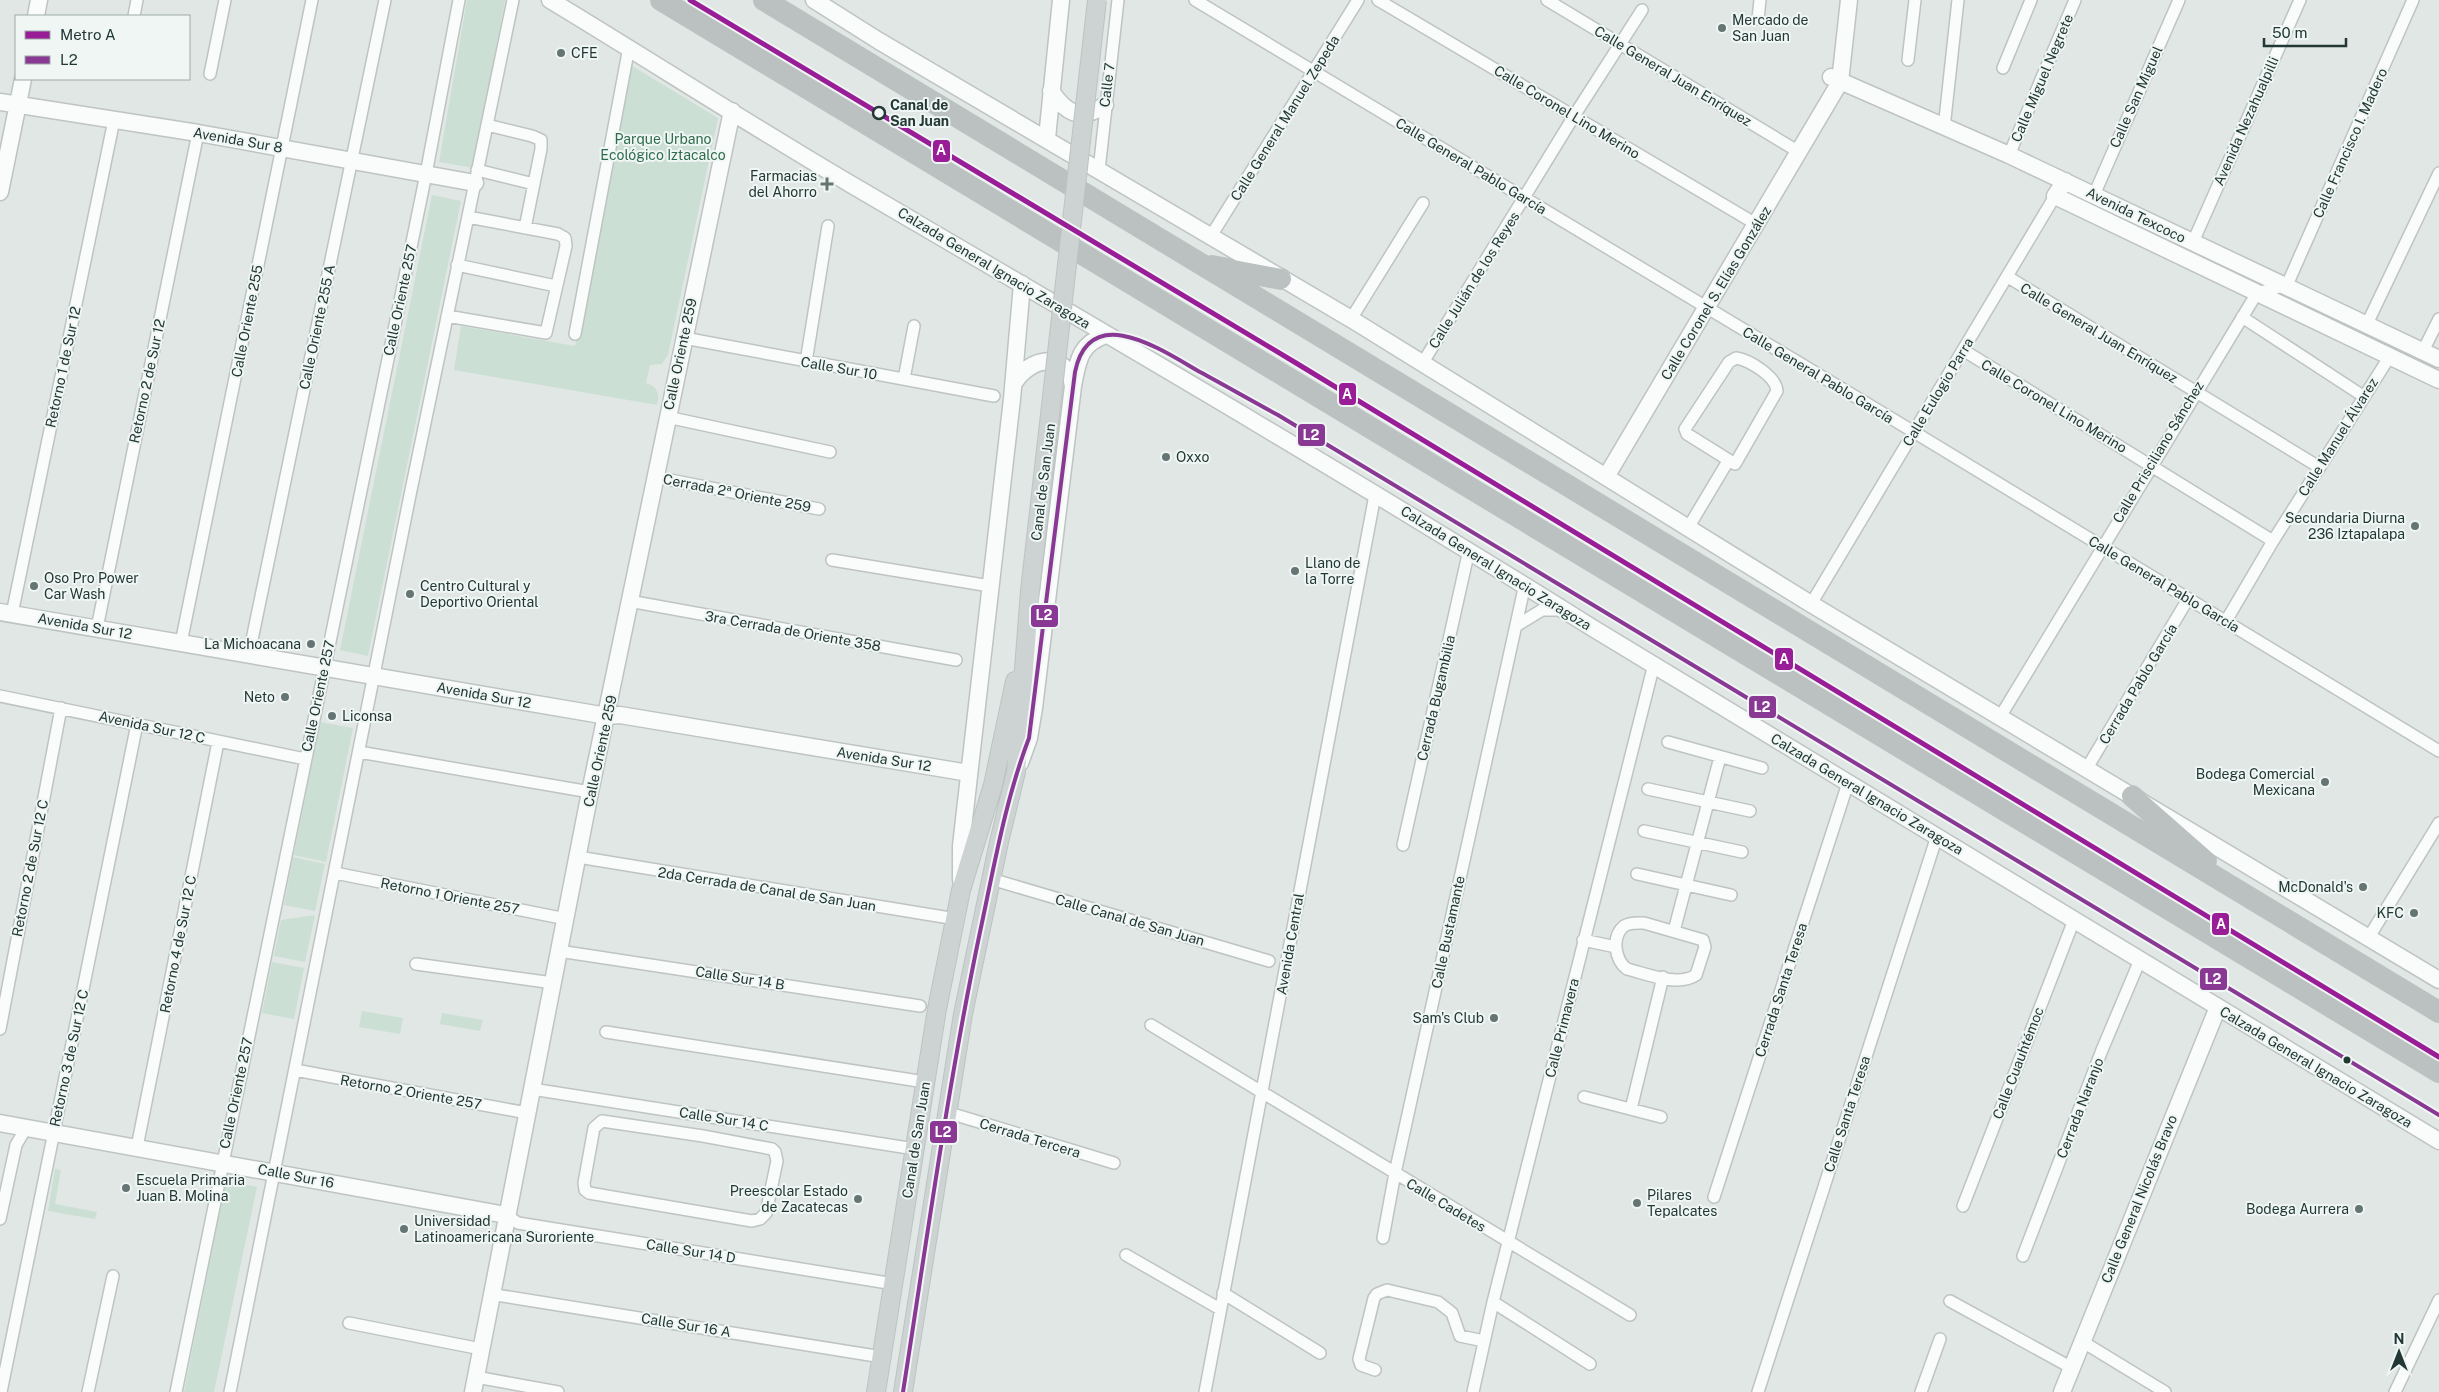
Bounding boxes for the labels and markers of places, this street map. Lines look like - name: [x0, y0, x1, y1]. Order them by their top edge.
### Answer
- place label: Mercado de San Juan: [1732, 12, 1809, 44]
- marker: Mercado de San Juan: [1716, 22, 1728, 34]
- place label: CFE: [571, 45, 598, 61]
- marker: CFE: [555, 47, 567, 59]
- place label: Canal de San Juan: [890, 97, 949, 129]
- marker: Canal de San Juan: [872, 106, 886, 120]
- place label: Farmacias del Ahorro: [748, 168, 817, 200]
- marker: Farmacias del Ahorro: [821, 178, 833, 190]
- place label: Oxxo: [1176, 449, 1209, 465]
- marker: Oxxo: [1160, 451, 1172, 463]
- place label: Secundaria Diurna 236 Iztapalapa: [2285, 510, 2405, 542]
- marker: Secundaria Diurna 236 Iztapalapa: [2409, 520, 2421, 532]
- place label: Llano de la Torre: [1305, 555, 1360, 587]
- marker: Llano de la Torre: [1289, 565, 1301, 577]
- place label: Oso Pro Power Car Wash: [44, 570, 139, 602]
- place label: Centro Cultural y Deportivo Oriental: [420, 578, 538, 610]
- marker: Oso Pro Power Car Wash: [28, 580, 40, 592]
- marker: Centro Cultural y Deportivo Oriental: [404, 588, 416, 600]
- place label: La Michoacana: [204, 636, 301, 652]
- marker: La Michoacana: [305, 638, 317, 650]
- place label: Neto: [244, 689, 275, 705]
- marker: Neto: [279, 691, 291, 703]
- place label: Liconsa: [342, 708, 392, 724]
- marker: Liconsa: [326, 710, 338, 722]
- place label: Bodega Comercial Mexicana: [2196, 766, 2315, 798]
- marker: Bodega Comercial Mexicana: [2319, 776, 2331, 788]
- place label: McDonald's: [2278, 879, 2353, 895]
- marker: McDonald's: [2357, 881, 2369, 893]
- place label: KFC: [2376, 905, 2404, 921]
- marker: KFC: [2408, 907, 2420, 919]
- place label: Sam's Club: [1412, 1010, 1484, 1026]
- marker: Sam's Club: [1488, 1012, 1500, 1024]
- unlabelled marker: [2342, 1055, 2352, 1065]
- place label: Escuela Primaria Juan B. Molina: [136, 1172, 245, 1204]
- marker: Escuela Primaria Juan B. Molina: [120, 1182, 132, 1194]
- place label: Preescolar Estado de Zacatecas: [730, 1183, 848, 1215]
- place label: Pilares Tepalcates: [1647, 1187, 1717, 1219]
- marker: Preescolar Estado de Zacatecas: [852, 1193, 864, 1205]
- marker: Pilares Tepalcates: [1631, 1197, 1643, 1209]
- place label: Bodega Aurrera: [2246, 1201, 2349, 1217]
- marker: Bodega Aurrera: [2353, 1203, 2365, 1215]
- place label: Universidad Latinoamericana Suroriente: [414, 1213, 594, 1245]
- marker: Universidad Latinoamericana Suroriente: [398, 1223, 410, 1235]

